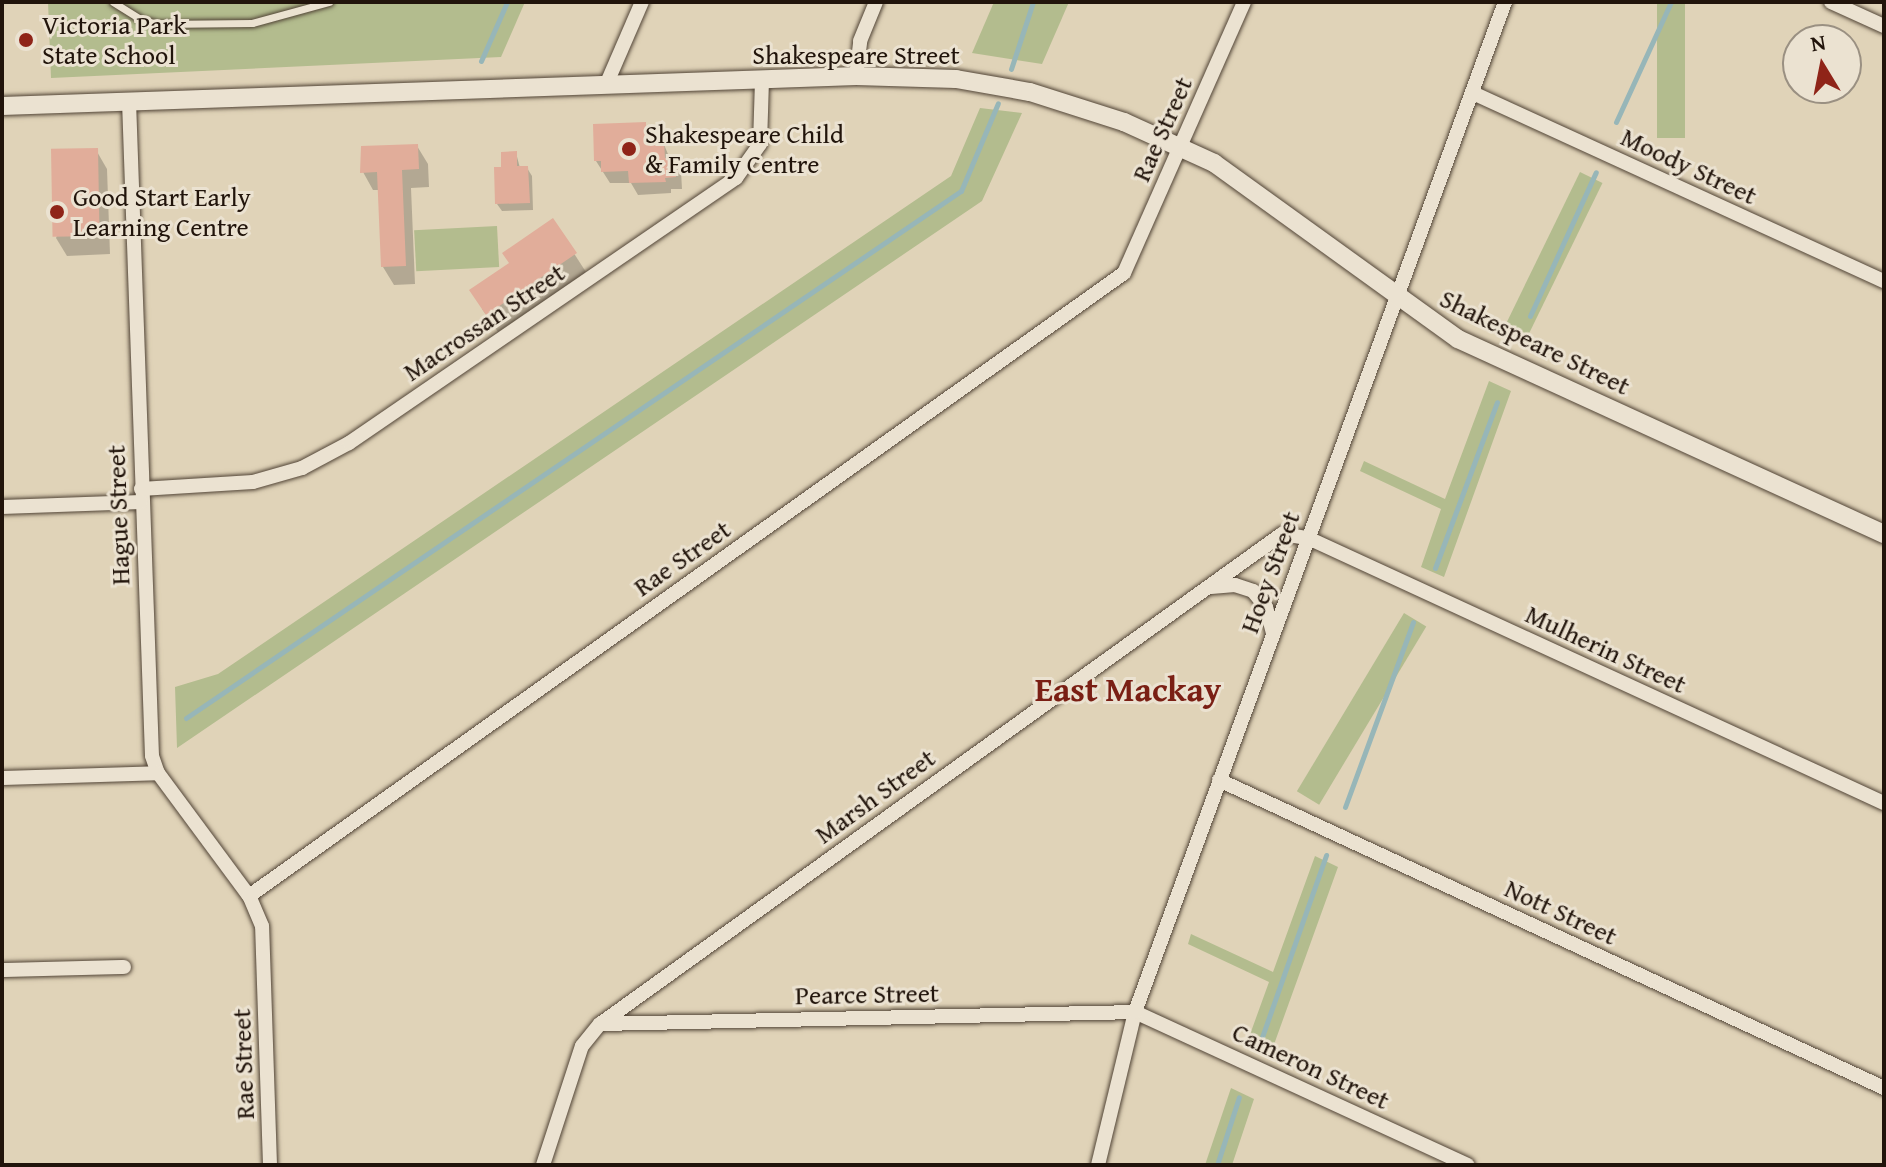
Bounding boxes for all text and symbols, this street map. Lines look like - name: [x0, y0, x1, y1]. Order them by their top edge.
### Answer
- place label: Victoria Park State School: [42, 9, 187, 70]
- north arrow: [1782, 24, 1862, 104]
- text: N: [1808, 25, 1828, 59]
- marker: Victoria Park State School: [17, 31, 35, 49]
- street label: Shakespeare Street: [752, 39, 960, 71]
- street label: Rae Street: [1125, 72, 1199, 186]
- place label: Shakespeare Child & Family Centre: [645, 118, 844, 180]
- street label: Moody Street: [1616, 121, 1762, 211]
- marker: Shakespeare Child & Family Centre: [620, 140, 638, 158]
- place label: Good Start Early Learning Centre: [73, 181, 251, 242]
- marker: Good Start Early Learning Centre: [48, 203, 66, 221]
- street label: Macrossan Street: [397, 257, 571, 387]
- street label: Shakespeare Street: [1435, 283, 1635, 401]
- street label: Hague Street: [100, 444, 136, 586]
- street label: Hoey Street: [1234, 507, 1306, 637]
- street label: Rae Street: [628, 513, 736, 603]
- street label: Mulherin Street: [1521, 598, 1691, 700]
- district label: East Mackay: [1035, 669, 1221, 709]
- street label: Marsh Street: [809, 742, 941, 850]
- street label: Nott Street: [1500, 872, 1622, 952]
- street label: Pearce Street: [795, 977, 939, 1011]
- street label: Rae Street: [225, 1008, 261, 1120]
- street label: Cameron Street: [1228, 1016, 1394, 1116]

